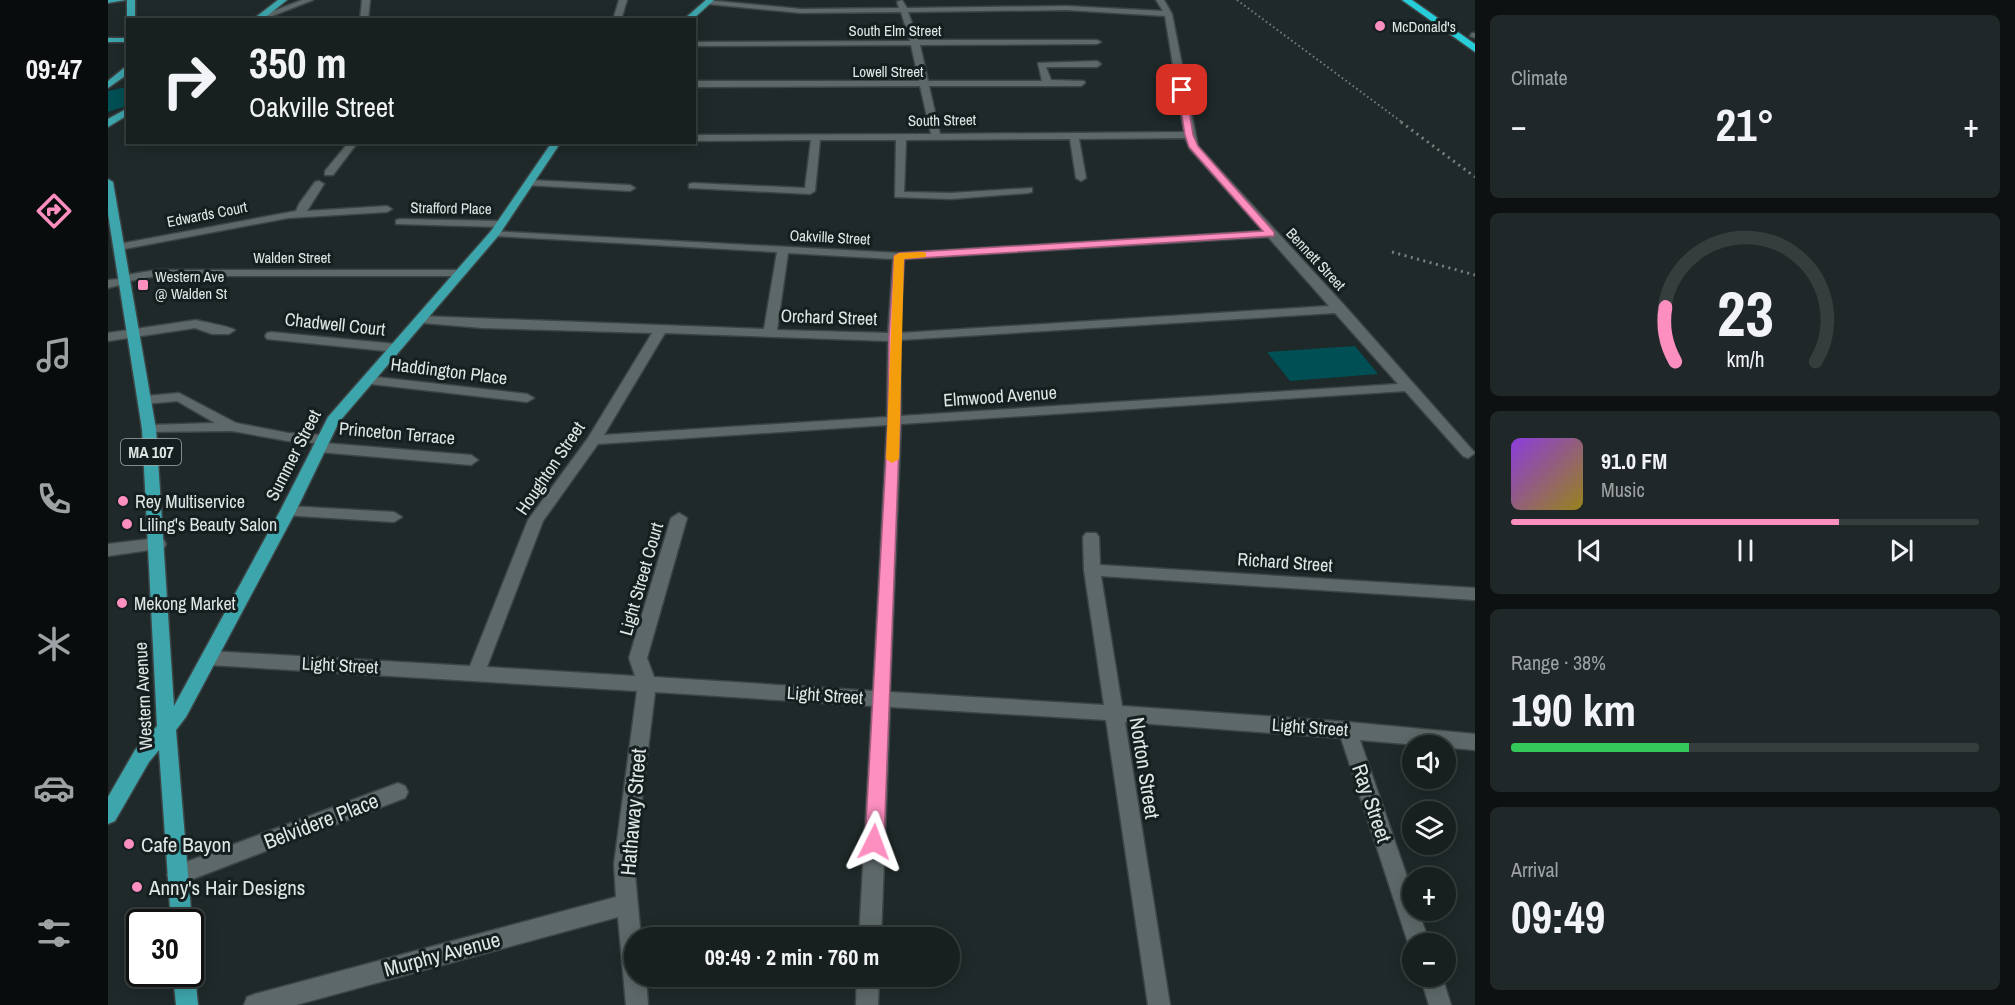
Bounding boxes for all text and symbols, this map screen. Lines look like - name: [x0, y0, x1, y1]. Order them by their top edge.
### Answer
- place label: McDonald's: [1392, 16, 1456, 37]
- marker: McDonald's: [1373, 19, 1387, 33]
- street label: South Elm Street: [849, 20, 942, 41]
- text: 350 m: [249, 35, 347, 91]
- icon: right: [150, 42, 228, 120]
- text: 09:47: [26, 51, 82, 87]
- street label: Lowell Street: [852, 61, 924, 82]
- pin: [1156, 64, 1207, 115]
- text: Climate: [1511, 64, 1568, 91]
- icon: arrive: [1165, 73, 1198, 106]
- text: Oakville Street: [249, 89, 394, 125]
- text: 21°: [1715, 94, 1775, 155]
- text: −: [1511, 103, 1527, 147]
- text: +: [1963, 103, 1979, 147]
- street label: South Street: [908, 109, 977, 131]
- icon: directions: [33, 190, 75, 232]
- street label: Edwards Court: [165, 196, 249, 232]
- street label: Strafford Place: [410, 197, 492, 219]
- street label: Bennett Street: [1281, 223, 1351, 295]
- street label: Oakville Street: [789, 224, 871, 250]
- street label: Walden Street: [253, 247, 331, 268]
- place label: Western Ave @ Walden St: [155, 266, 228, 304]
- text: 23: [1717, 271, 1773, 355]
- marker: Western Ave @ Walden St: [136, 278, 150, 292]
- street label: Orchard Street: [780, 303, 878, 331]
- street label: Chadwell Court: [284, 306, 386, 342]
- icon: music: [33, 334, 75, 376]
- text: km/h: [1726, 345, 1764, 374]
- street label: Haddington Place: [389, 351, 509, 391]
- street label: Elmwood Avenue: [942, 380, 1058, 412]
- street label: Summer Street: [259, 405, 327, 505]
- street label: Princeton Terrace: [338, 415, 456, 451]
- street label: Houghton Street: [510, 416, 590, 520]
- road number: MA 107: [121, 439, 181, 465]
- text: 91.0 FM: [1601, 446, 1667, 476]
- text: Music: [1601, 476, 1645, 503]
- icon: phone: [33, 478, 75, 520]
- place label: Rey Multiservice: [135, 489, 245, 514]
- marker: Rey Multiservice: [116, 494, 130, 508]
- place label: Liling's Beauty Salon: [139, 512, 277, 537]
- marker: Liling's Beauty Salon: [120, 517, 134, 531]
- street label: Light Street Court: [613, 520, 669, 638]
- icon: previous: [1573, 534, 1606, 567]
- icon: pause: [1729, 534, 1762, 567]
- icon: next: [1885, 534, 1918, 567]
- street label: Richard Street: [1237, 546, 1333, 578]
- place label: Mekong Market: [134, 591, 236, 616]
- marker: Mekong Market: [115, 596, 129, 610]
- icon: climate: [33, 623, 75, 665]
- street label: Western Avenue: [128, 642, 158, 750]
- text: Range · 38%: [1511, 649, 1606, 676]
- street label: Light Street: [301, 651, 379, 679]
- text: 190 km: [1511, 679, 1636, 740]
- street label: Light Street: [786, 680, 864, 710]
- street label: Light Street: [1271, 712, 1349, 742]
- street label: Norton Street: [1123, 715, 1167, 821]
- map controls: [1402, 735, 1456, 987]
- button: sound: [1402, 735, 1456, 789]
- street label: Hathaway Street: [613, 747, 653, 877]
- street label: Ray Street: [1345, 760, 1399, 846]
- icon: car: [33, 767, 75, 809]
- street label: Belvidere Place: [260, 786, 382, 856]
- button: layers: [1402, 801, 1456, 855]
- position arrow: [842, 810, 906, 874]
- place label: Cafe Bayon: [141, 830, 231, 859]
- marker: Cafe Bayon: [122, 837, 136, 851]
- text: Arrival: [1511, 856, 1558, 883]
- button: +: [1402, 867, 1456, 921]
- place label: Anny's Hair Designs: [148, 873, 305, 902]
- marker: Anny's Hair Designs: [130, 880, 144, 894]
- text: 09:49: [1511, 886, 1605, 947]
- speed limit sign: 30: [126, 909, 204, 987]
- icon: filters: [33, 912, 75, 954]
- street label: Murphy Avenue: [381, 925, 503, 983]
- button: −: [1402, 933, 1456, 987]
- text: 09:49 · 2 min · 760 m: [705, 942, 879, 972]

